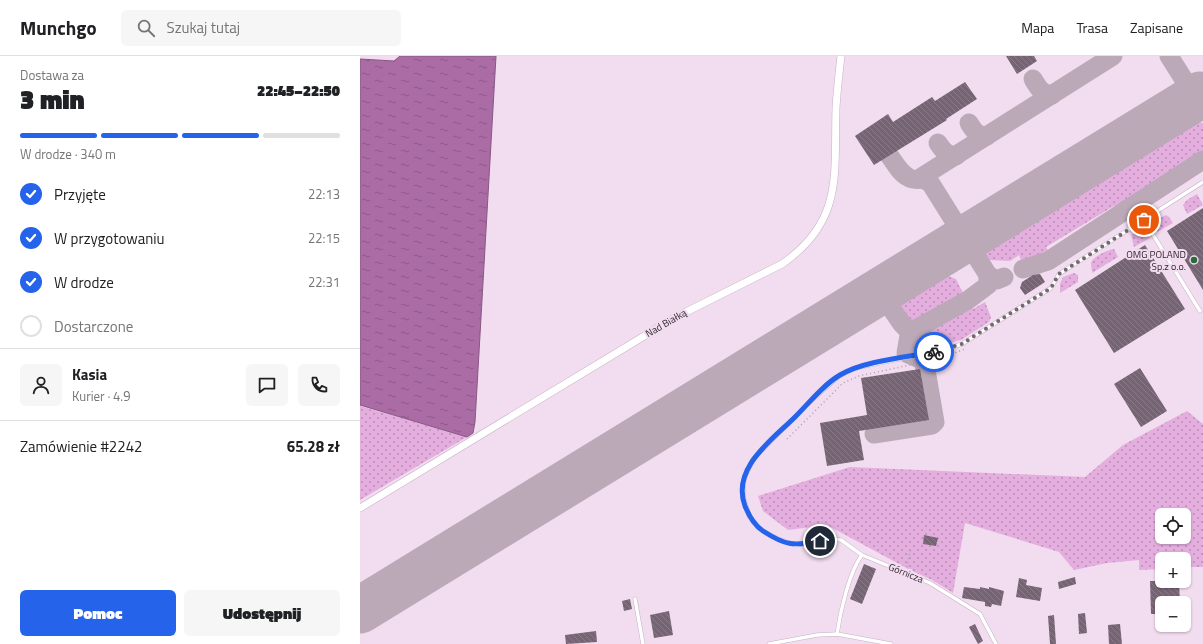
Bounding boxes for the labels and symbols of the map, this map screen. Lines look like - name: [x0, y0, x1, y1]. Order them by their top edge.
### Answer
- pin: [1127, 203, 1161, 237]
- place label: OMG POLAND Sp.z o.o.: [1126, 247, 1186, 274]
- marker: OMG POLAND Sp.z o.o.: [1189, 255, 1199, 265]
- street label: Nad Białką: [643, 305, 689, 341]
- courier: [914, 332, 954, 372]
- pin: [803, 524, 837, 558]
- street label: Górnicza: [886, 559, 926, 587]

